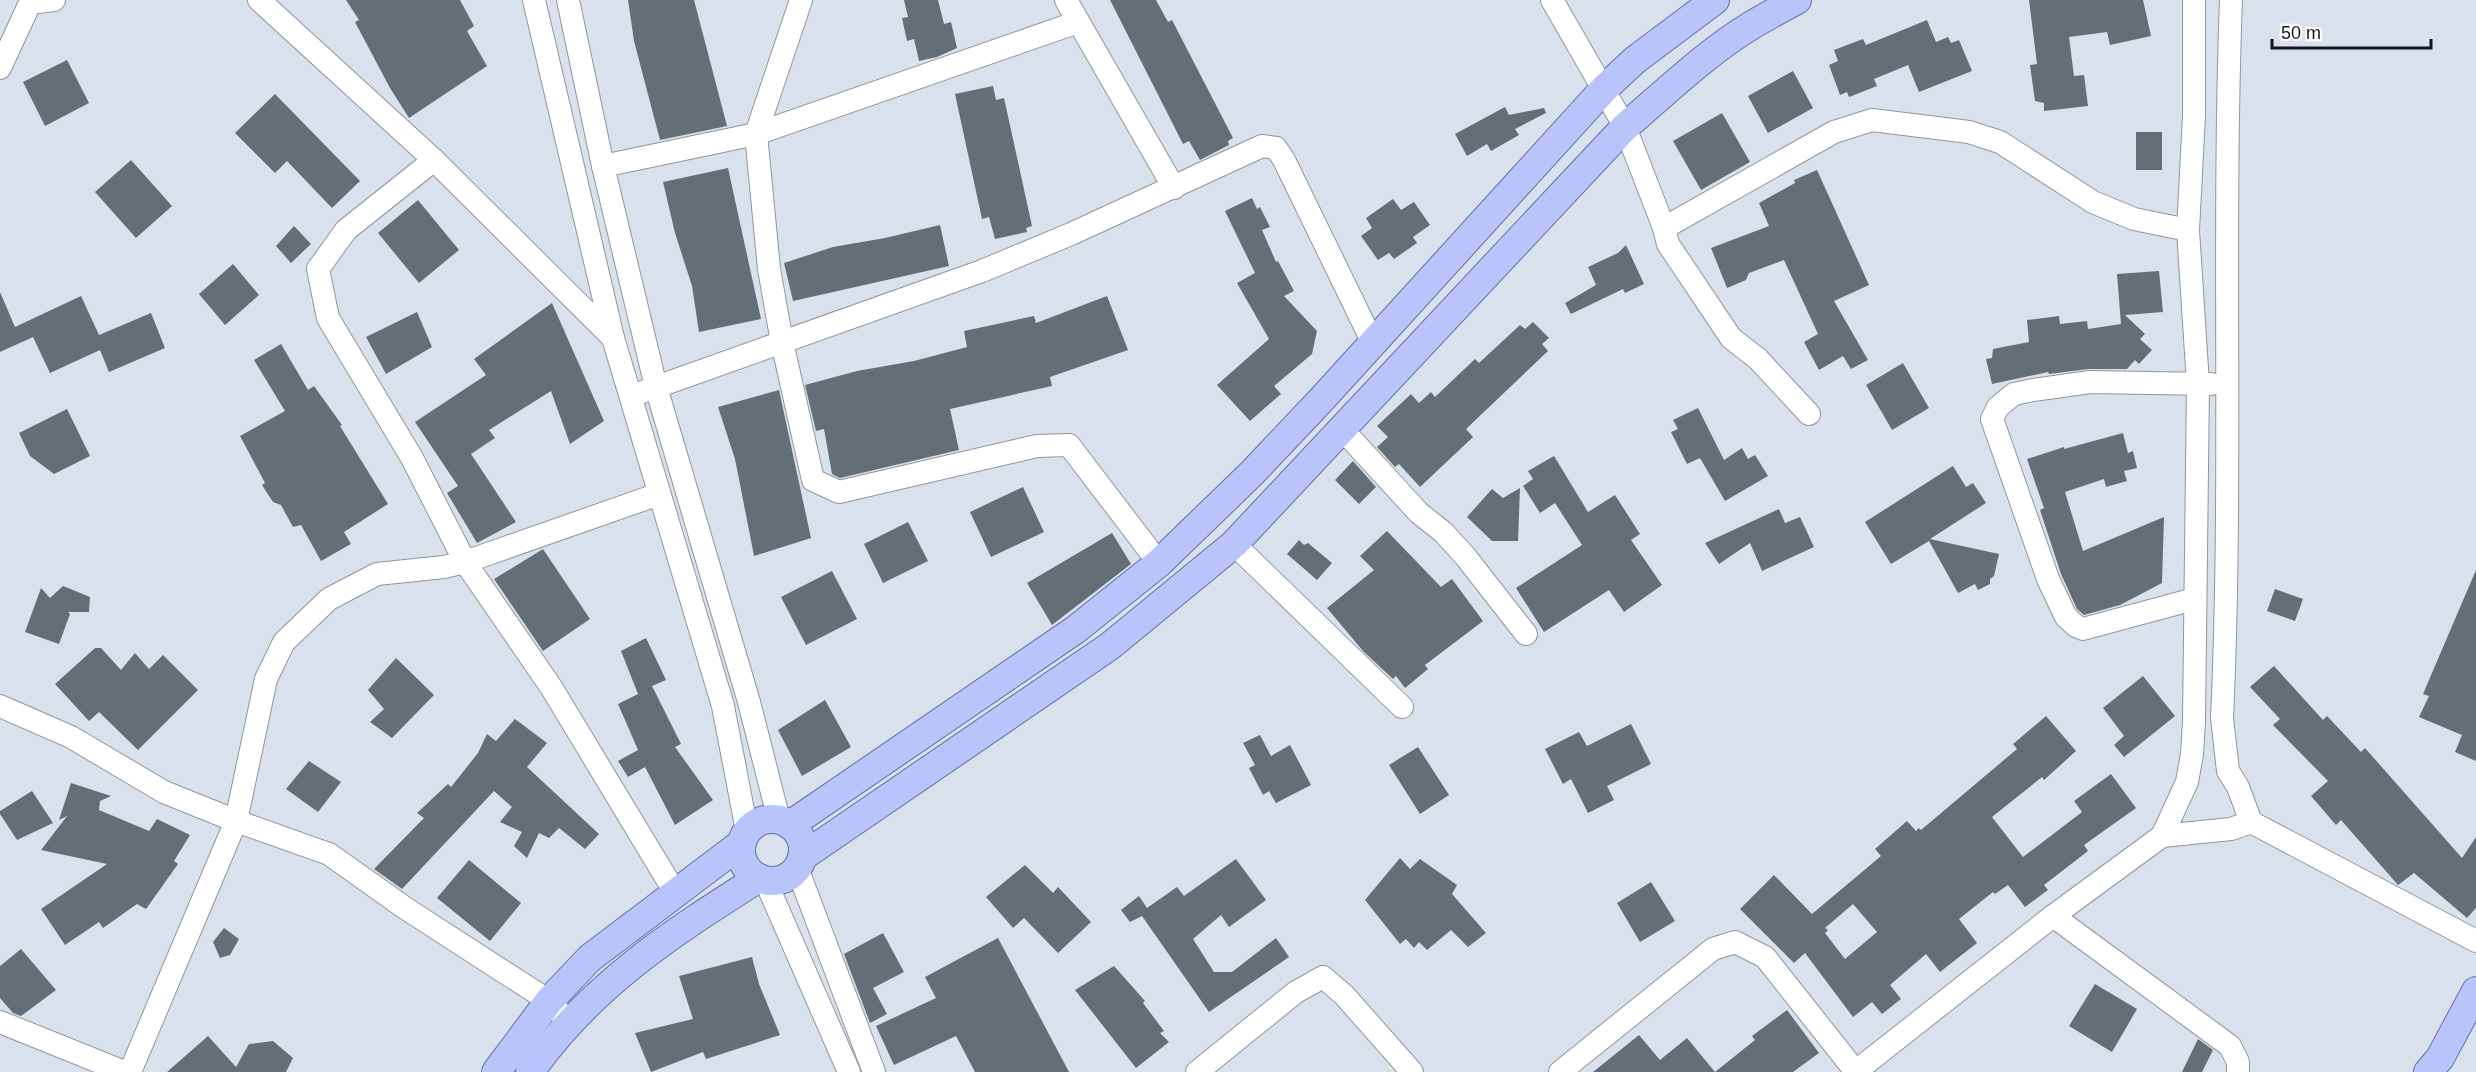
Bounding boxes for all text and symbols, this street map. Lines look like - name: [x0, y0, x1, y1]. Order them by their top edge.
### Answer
- scale bar: [2272, 12, 2431, 50]
- text: 50 m: [2281, 23, 2321, 43]

